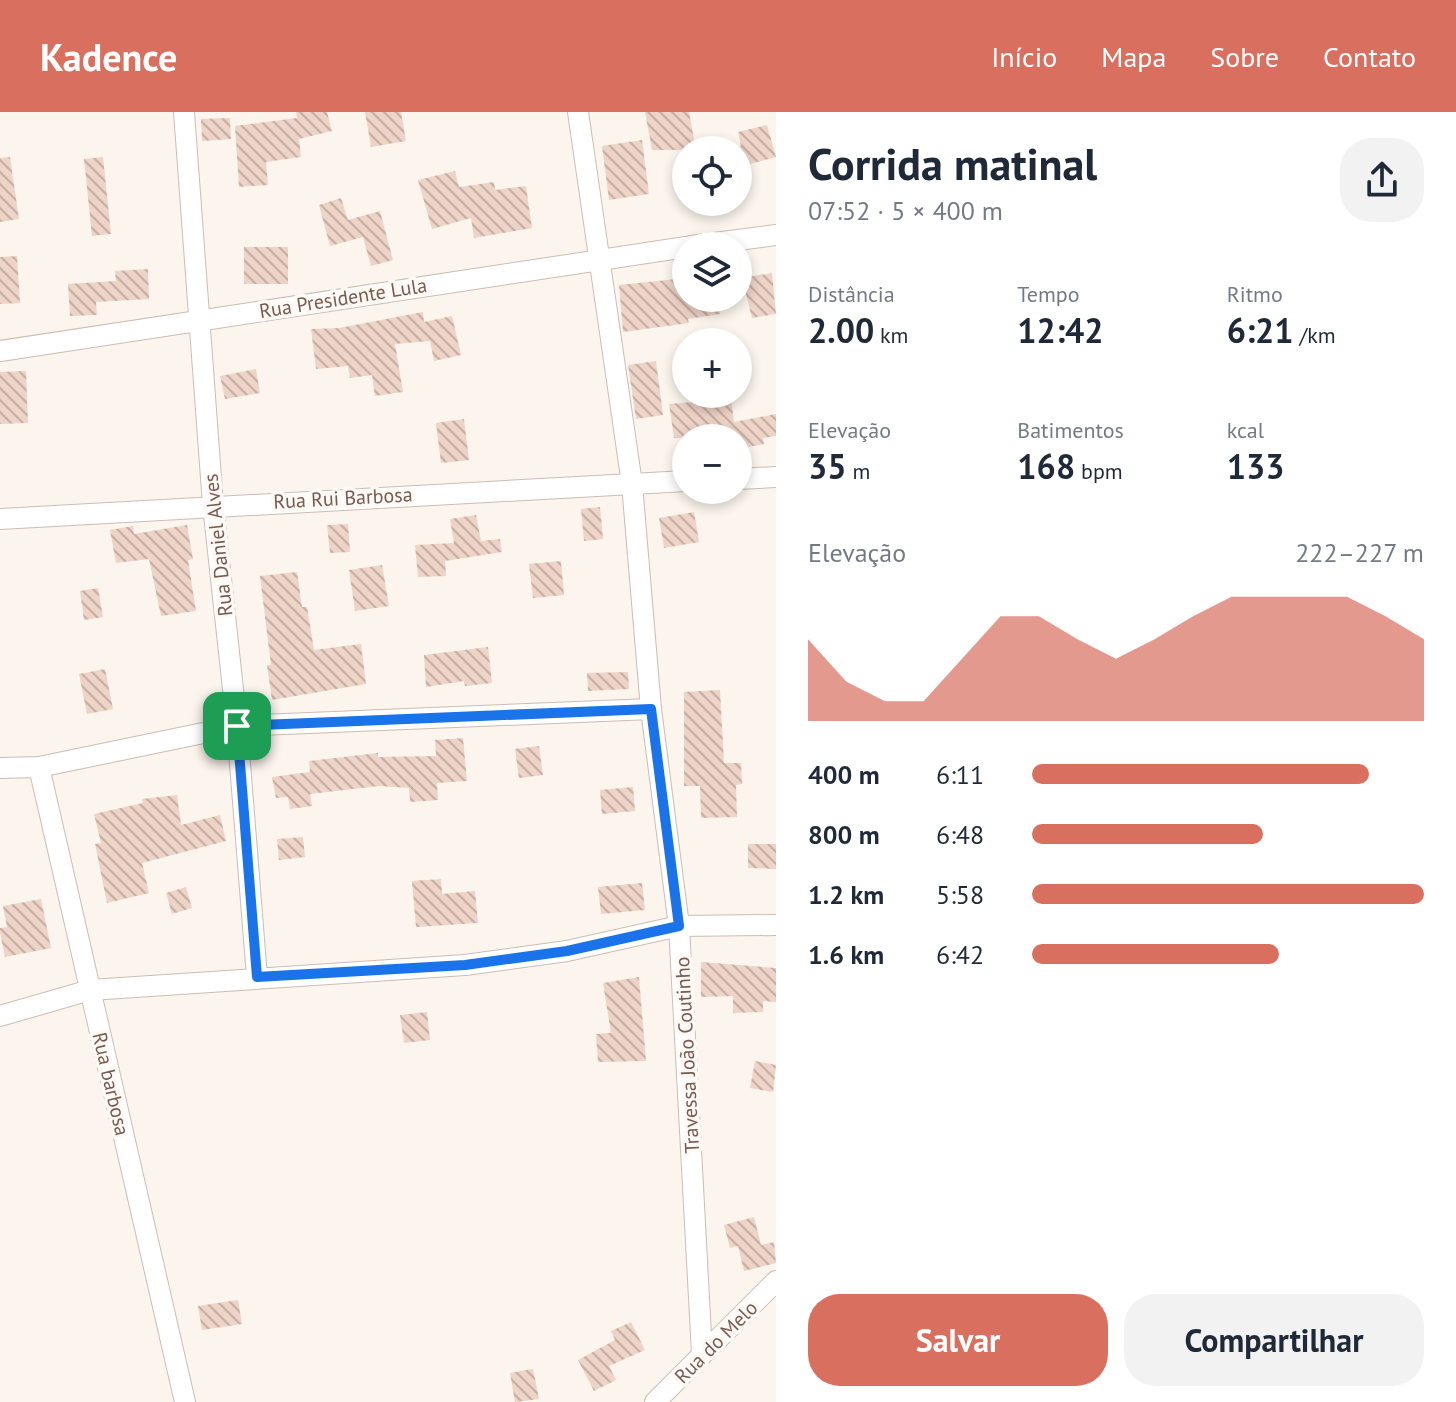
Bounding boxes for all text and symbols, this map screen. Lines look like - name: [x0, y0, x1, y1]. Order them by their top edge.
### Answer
- text: Kadence: [40, 32, 177, 81]
- text: Início: [991, 38, 1057, 75]
- text: Mapa: [1101, 38, 1166, 75]
- text: Sobre: [1210, 38, 1279, 75]
- text: Contato: [1323, 38, 1416, 75]
- text: Corrida matinal: [808, 135, 1097, 192]
- map controls: [672, 136, 752, 504]
- button: locate: [672, 136, 752, 216]
- button: share: [1340, 138, 1424, 222]
- text: 07:52 · 5 × 400 m: [808, 194, 1003, 227]
- button: layers: [672, 232, 752, 312]
- street label: Rua Presidente Lula: [257, 272, 429, 324]
- text: Distância: [808, 280, 895, 308]
- text: Tempo: [1017, 280, 1079, 308]
- text: Ritmo: [1227, 280, 1283, 308]
- text: 2.00: [808, 308, 874, 352]
- text: 12:42: [1017, 308, 1104, 352]
- text: 6:21: [1227, 308, 1294, 352]
- text: km: [874, 321, 908, 349]
- text: /km: [1294, 321, 1336, 349]
- button: +: [672, 328, 752, 408]
- text: Elevação: [808, 416, 891, 444]
- text: Batimentos: [1017, 416, 1124, 444]
- text: kcal: [1227, 416, 1264, 444]
- button: −: [672, 424, 752, 504]
- text: 35: [808, 444, 847, 488]
- text: 168: [1017, 444, 1075, 488]
- text: 133: [1227, 444, 1285, 488]
- text: m: [847, 457, 870, 485]
- text: bpm: [1075, 457, 1123, 485]
- street label: Rua Daniel Alves: [198, 472, 238, 618]
- street label: Rua Rui Barbosa: [273, 481, 413, 515]
- text: Elevação: [808, 536, 906, 569]
- text: 222–227 m: [1295, 536, 1424, 569]
- pin: [203, 692, 271, 760]
- icon: arrive: [215, 704, 259, 748]
- text: 400 m: [808, 758, 880, 791]
- text: 6:11: [936, 758, 984, 791]
- text: 800 m: [808, 818, 880, 851]
- text: 6:48: [936, 818, 984, 851]
- text: 1.2 km: [808, 878, 884, 911]
- text: 5:58: [936, 878, 984, 911]
- text: 1.6 km: [808, 938, 884, 971]
- text: 6:42: [936, 938, 984, 971]
- street label: Travessa João Coutinho: [669, 956, 705, 1154]
- street label: Rua barbosa: [87, 1030, 135, 1138]
- button: Salvar: [808, 1294, 1108, 1386]
- button: Compartilhar: [1124, 1294, 1424, 1386]
- street label: Rua do Melo: [669, 1295, 763, 1389]

